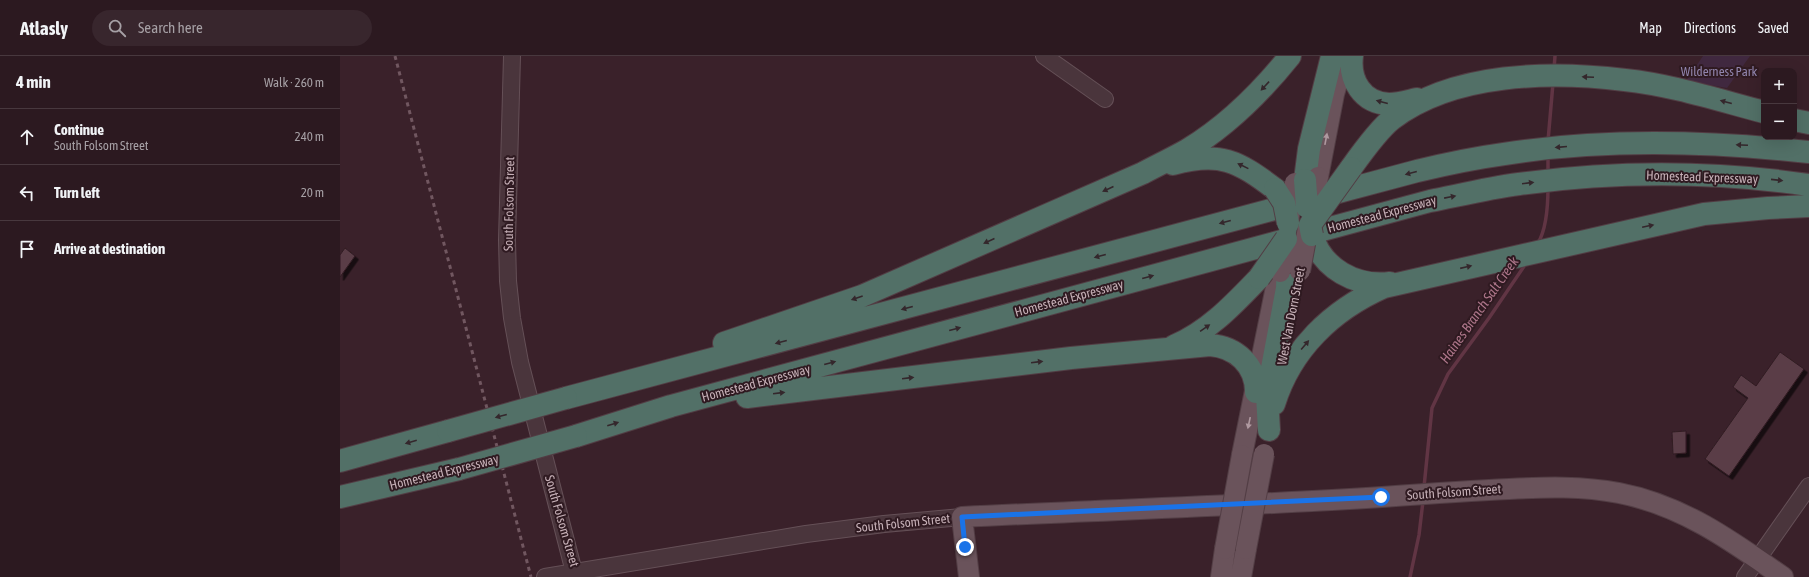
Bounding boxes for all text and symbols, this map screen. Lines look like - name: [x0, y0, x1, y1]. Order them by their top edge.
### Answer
- search box: [92, 10, 372, 46]
- text: Atlasly: [20, 17, 68, 39]
- icon: search: [106, 17, 128, 39]
- text: Search here: [138, 19, 203, 36]
- text: Map: [1639, 20, 1662, 36]
- text: Directions: [1684, 20, 1736, 36]
- text: Saved: [1758, 20, 1789, 36]
- park label: Wilderness Park: [1681, 64, 1758, 79]
- map controls: [1761, 68, 1797, 140]
- button: +: [1761, 68, 1797, 104]
- text: 4 min: [16, 72, 51, 92]
- one-way arrow: [1582, 73, 1594, 80]
- text: Walk · 260 m: [264, 75, 324, 90]
- one-way arrow: [1261, 81, 1270, 90]
- one-way arrow: [1720, 98, 1733, 104]
- one-way arrow: [1375, 99, 1387, 105]
- button: −: [1761, 104, 1797, 140]
- text: Continue: [54, 121, 104, 138]
- icon: ahead: [16, 126, 38, 148]
- text: 240 m: [295, 129, 324, 144]
- one-way arrow: [1323, 133, 1329, 145]
- text: South Folsom Street: [54, 138, 149, 153]
- one-way arrow: [1736, 142, 1748, 149]
- one-way arrow: [1555, 144, 1567, 151]
- street label: South Folsom Street: [501, 156, 517, 251]
- one-way arrow: [1237, 163, 1249, 170]
- street label: Homestead Expressway: [1646, 168, 1759, 186]
- one-way arrow: [1404, 170, 1417, 176]
- one-way arrow: [1771, 177, 1783, 184]
- one-way arrow: [1522, 180, 1534, 186]
- icon: left: [16, 182, 38, 204]
- text: Turn left: [54, 184, 100, 201]
- text: 20 m: [301, 185, 324, 200]
- one-way arrow: [1102, 186, 1113, 192]
- street label: Homestead Expressway: [1326, 192, 1439, 236]
- one-way arrow: [1444, 194, 1456, 200]
- one-way arrow: [1219, 219, 1231, 225]
- one-way arrow: [1642, 223, 1654, 229]
- icon: arrive: [16, 238, 38, 260]
- one-way arrow: [983, 238, 994, 244]
- text: Arrive at destination: [54, 240, 165, 257]
- one-way arrow: [1094, 253, 1106, 259]
- water label: Haines Branch Salt Creek: [1436, 253, 1522, 366]
- one-way arrow: [1460, 264, 1472, 270]
- street label: West Van Dorn Street: [1274, 266, 1308, 366]
- one-way arrow: [1143, 274, 1155, 280]
- street label: Homestead Expressway: [1013, 276, 1126, 320]
- one-way arrow: [850, 295, 862, 301]
- one-way arrow: [900, 305, 912, 311]
- one-way arrow: [1200, 324, 1210, 332]
- one-way arrow: [950, 326, 962, 332]
- one-way arrow: [775, 339, 787, 345]
- one-way arrow: [1301, 340, 1310, 350]
- one-way arrow: [1031, 359, 1043, 365]
- one-way arrow: [824, 360, 836, 366]
- street label: Homestead Expressway: [700, 361, 813, 405]
- one-way arrow: [902, 374, 914, 381]
- one-way arrow: [773, 390, 785, 396]
- one-way arrow: [495, 413, 507, 419]
- one-way arrow: [1246, 417, 1252, 429]
- one-way arrow: [608, 421, 620, 427]
- one-way arrow: [404, 439, 416, 445]
- street label: Homestead Expressway: [388, 451, 501, 493]
- street label: South Folsom Street: [542, 473, 582, 569]
- street label: South Folsom Street: [1406, 481, 1502, 503]
- route start: [1372, 488, 1390, 506]
- street label: South Folsom Street: [855, 511, 951, 535]
- route end: [956, 538, 974, 556]

